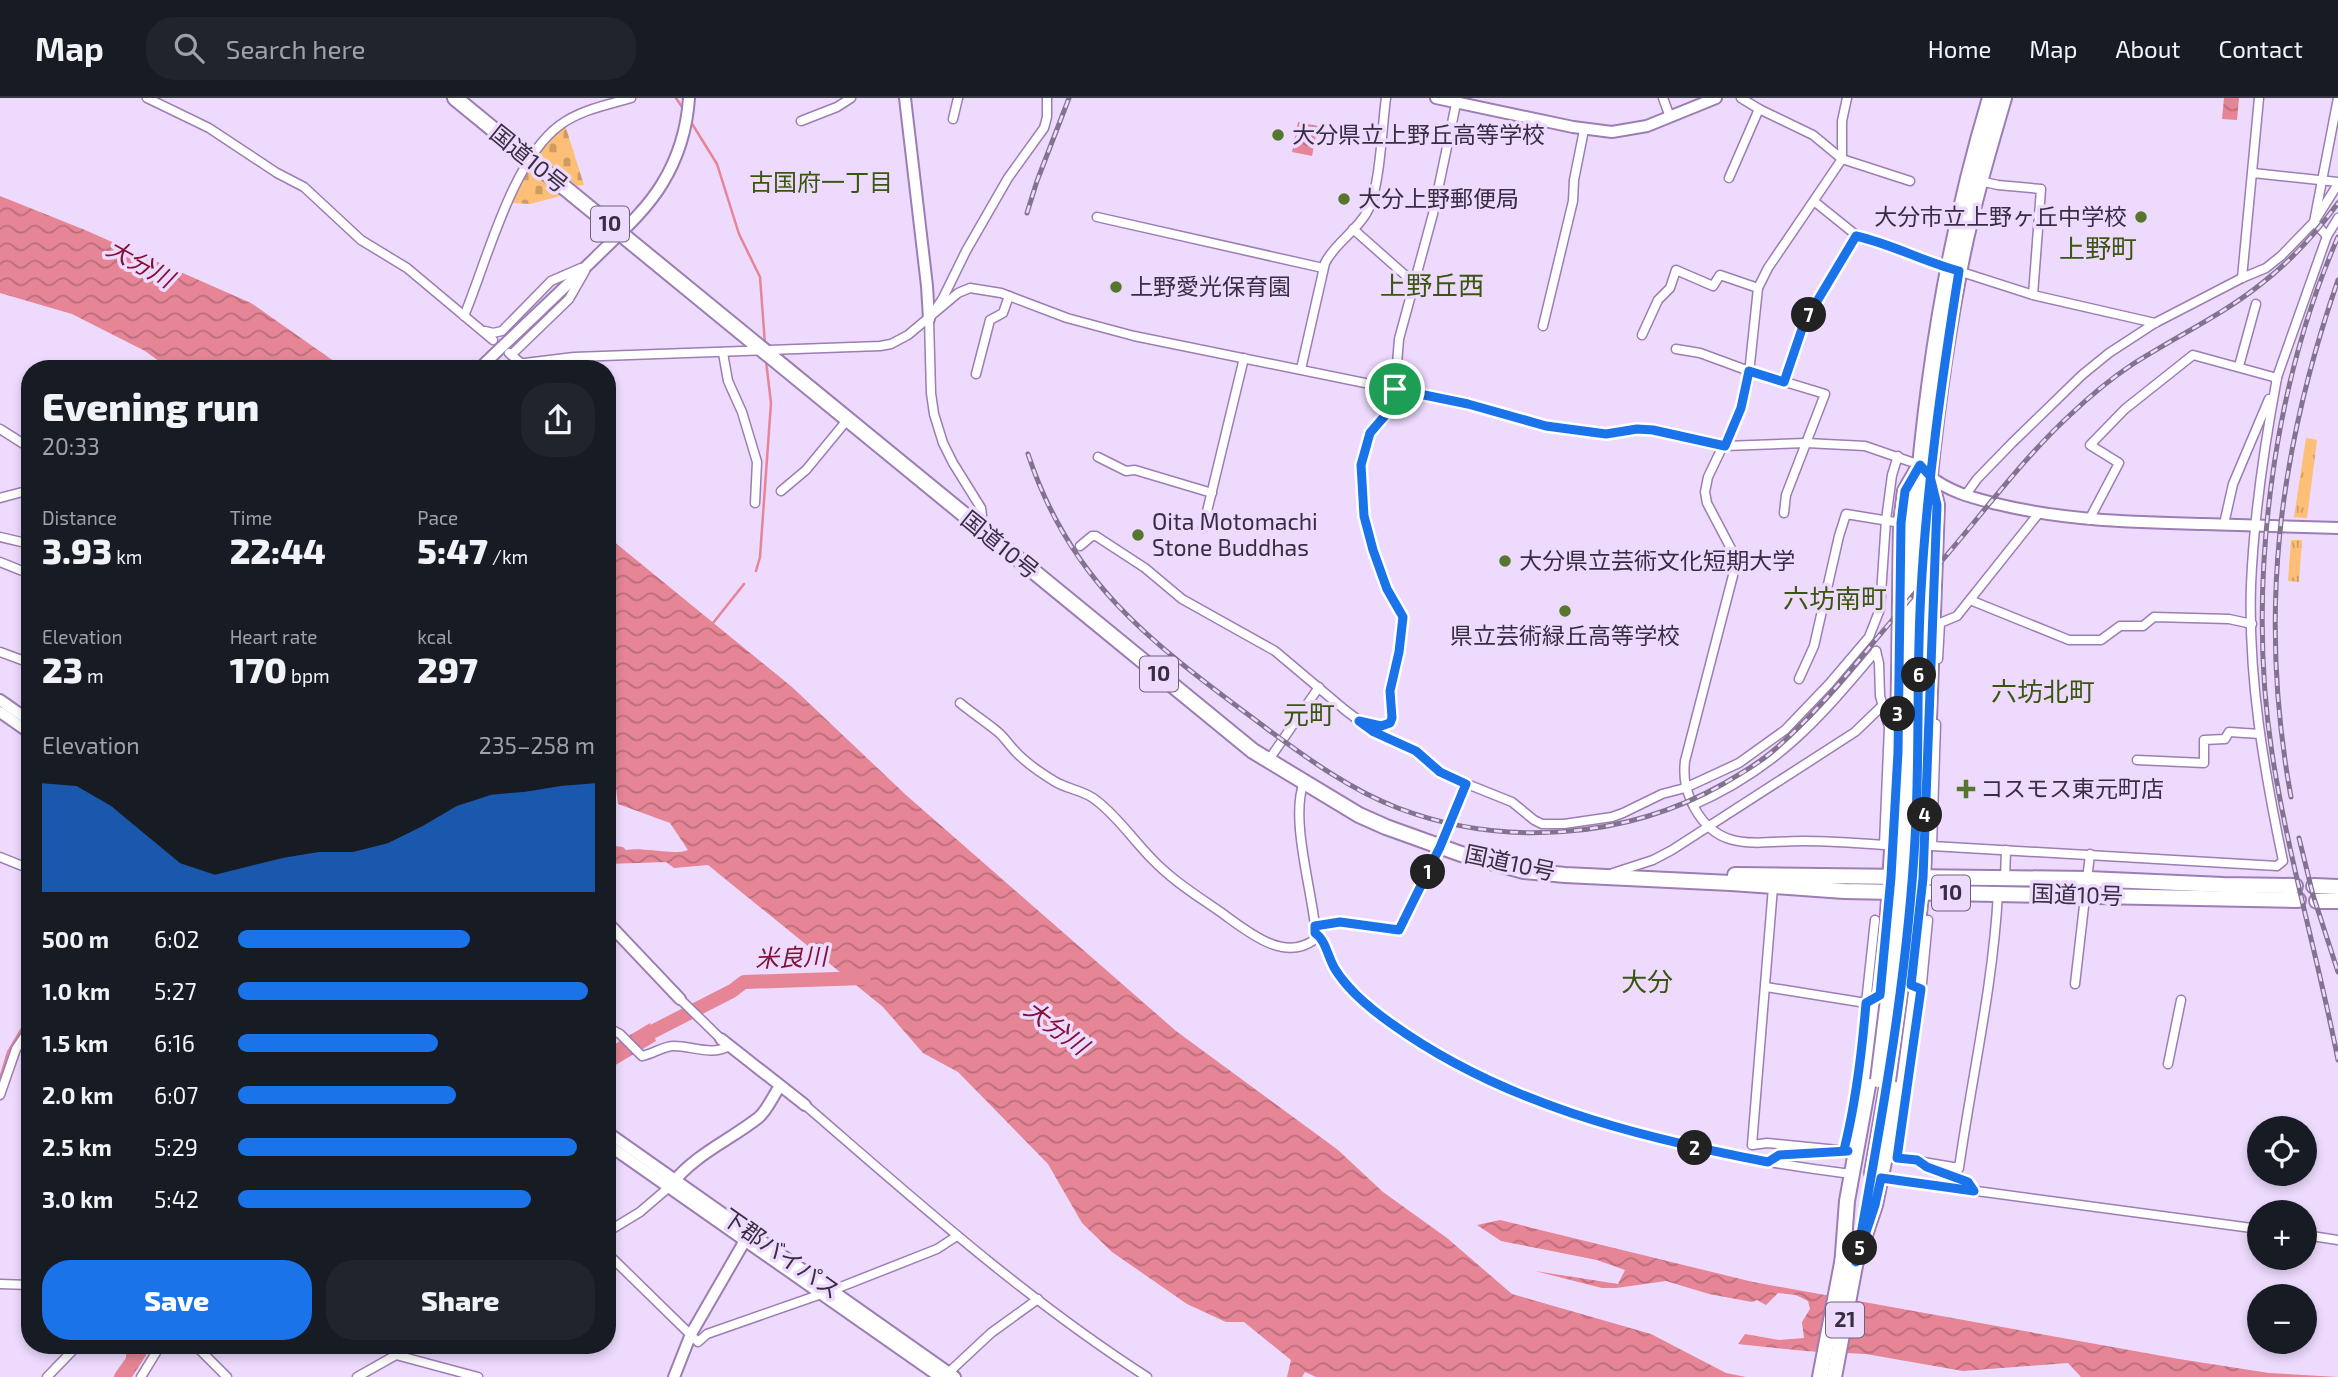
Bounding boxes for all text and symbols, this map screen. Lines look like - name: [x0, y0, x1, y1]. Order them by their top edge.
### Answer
- search box: [146, 17, 636, 80]
- text: Map: [35, 28, 104, 68]
- icon: search: [170, 29, 208, 67]
- text: Search here: [226, 33, 365, 64]
- text: Home: [1928, 34, 1991, 63]
- text: Map: [2029, 34, 2077, 63]
- text: About: [2115, 34, 2181, 63]
- text: Contact: [2219, 34, 2303, 63]
- street label: 国道10号: [485, 118, 574, 198]
- place label: 大分県立上野丘高等学校: [1292, 120, 1545, 148]
- marker: 大分県立上野丘高等学校: [1270, 127, 1286, 143]
- district label: 古国府一丁目: [749, 167, 893, 196]
- place label: 大分上野郵便局: [1358, 184, 1519, 212]
- marker: 大分上野郵便局: [1336, 191, 1352, 207]
- place label: 大分市立上野ヶ丘中学校: [1874, 202, 2127, 230]
- road number: 10: [591, 206, 629, 242]
- marker: 大分市立上野ヶ丘中学校: [2133, 209, 2149, 225]
- district label: 上野町: [2059, 232, 2137, 263]
- water label: 大分川: [102, 233, 182, 294]
- district label: 上野丘西: [1380, 269, 1484, 300]
- place label: 上野愛光保育園: [1130, 272, 1291, 300]
- marker: 上野愛光保育園: [1108, 279, 1124, 295]
- pin: 7: [1792, 298, 1826, 332]
- text: 7: [1803, 303, 1814, 326]
- pin: [1365, 359, 1425, 419]
- icon: arrive: [1376, 370, 1414, 408]
- text: Evening run: [42, 383, 259, 429]
- button: share: [521, 383, 595, 457]
- text: 20:33: [42, 432, 100, 460]
- street label: 国道10号: [956, 504, 1045, 584]
- text: Distance: [42, 506, 117, 529]
- text: Time: [230, 506, 272, 529]
- text: Pace: [417, 506, 458, 529]
- place label: Oita Motomachi Stone Buddhas: [1152, 507, 1318, 561]
- marker: Oita Motomachi Stone Buddhas: [1130, 527, 1146, 543]
- text: 3.93: [42, 529, 112, 571]
- text: 22:44: [230, 529, 326, 571]
- text: 5:47: [417, 529, 488, 571]
- text: km: [112, 545, 143, 568]
- text: /km: [488, 545, 528, 568]
- place label: 大分県立芸術文化短期大学: [1519, 546, 1795, 574]
- marker: 大分県立芸術文化短期大学: [1497, 553, 1513, 569]
- district label: 六坊南町: [1783, 582, 1887, 613]
- marker: 県立芸術緑丘高等学校: [1557, 603, 1573, 619]
- place label: 県立芸術緑丘高等学校: [1450, 621, 1680, 649]
- text: Elevation: [42, 625, 123, 648]
- text: Heart rate: [230, 625, 318, 648]
- text: kcal: [417, 625, 452, 648]
- text: 23: [42, 648, 83, 690]
- text: 170: [230, 648, 287, 690]
- text: 297: [417, 648, 478, 690]
- road number: 10: [1140, 656, 1178, 692]
- pin: 6: [1902, 658, 1937, 692]
- text: 6: [1913, 663, 1924, 686]
- text: m: [83, 664, 104, 687]
- text: bpm: [287, 664, 330, 687]
- district label: 六坊北町: [1991, 675, 2095, 706]
- pin: 3: [1881, 696, 1916, 732]
- district label: 元町: [1283, 698, 1335, 729]
- text: 3: [1892, 702, 1903, 725]
- text: Elevation: [42, 731, 140, 759]
- text: 235–258 m: [479, 731, 595, 759]
- place label: コスモス東元町店: [1980, 774, 2164, 802]
- marker: コスモス東元町店: [1958, 781, 1974, 797]
- pin: 4: [1908, 798, 1942, 832]
- text: 4: [1918, 803, 1931, 826]
- street label: 国道10号: [1462, 839, 1558, 885]
- pin: 1: [1410, 854, 1446, 890]
- text: 1: [1423, 860, 1432, 883]
- road number: 10: [1932, 876, 1970, 910]
- street label: 国道10号: [2031, 878, 2124, 910]
- text: 500 m: [42, 925, 109, 953]
- text: 6:02: [154, 925, 199, 953]
- water label: 米良川: [754, 941, 830, 972]
- district label: 大分: [1621, 965, 1673, 996]
- text: 1.0 km: [42, 977, 110, 1005]
- text: 5:27: [154, 977, 196, 1005]
- water label: 大分川: [1019, 994, 1097, 1062]
- text: 1.5 km: [42, 1029, 108, 1057]
- text: 6:16: [154, 1029, 195, 1057]
- text: 2.0 km: [42, 1081, 114, 1109]
- text: 6:07: [154, 1081, 198, 1109]
- map controls: [2247, 1116, 2317, 1354]
- button: locate: [2247, 1116, 2317, 1186]
- pin: 2: [1678, 1130, 1712, 1166]
- text: 2.5 km: [42, 1133, 112, 1161]
- text: 5:29: [154, 1133, 198, 1161]
- text: 2: [1689, 1136, 1700, 1159]
- text: 3.0 km: [42, 1185, 113, 1213]
- text: 5:42: [154, 1185, 199, 1213]
- button: +: [2247, 1200, 2317, 1270]
- street label: 下郡バイパス: [717, 1202, 846, 1304]
- pin: 5: [1842, 1230, 1878, 1266]
- text: 5: [1854, 1236, 1865, 1259]
- button: Save: [42, 1260, 312, 1340]
- button: Share: [326, 1260, 595, 1340]
- button: −: [2247, 1284, 2317, 1354]
- road number: 21: [1826, 1302, 1864, 1338]

